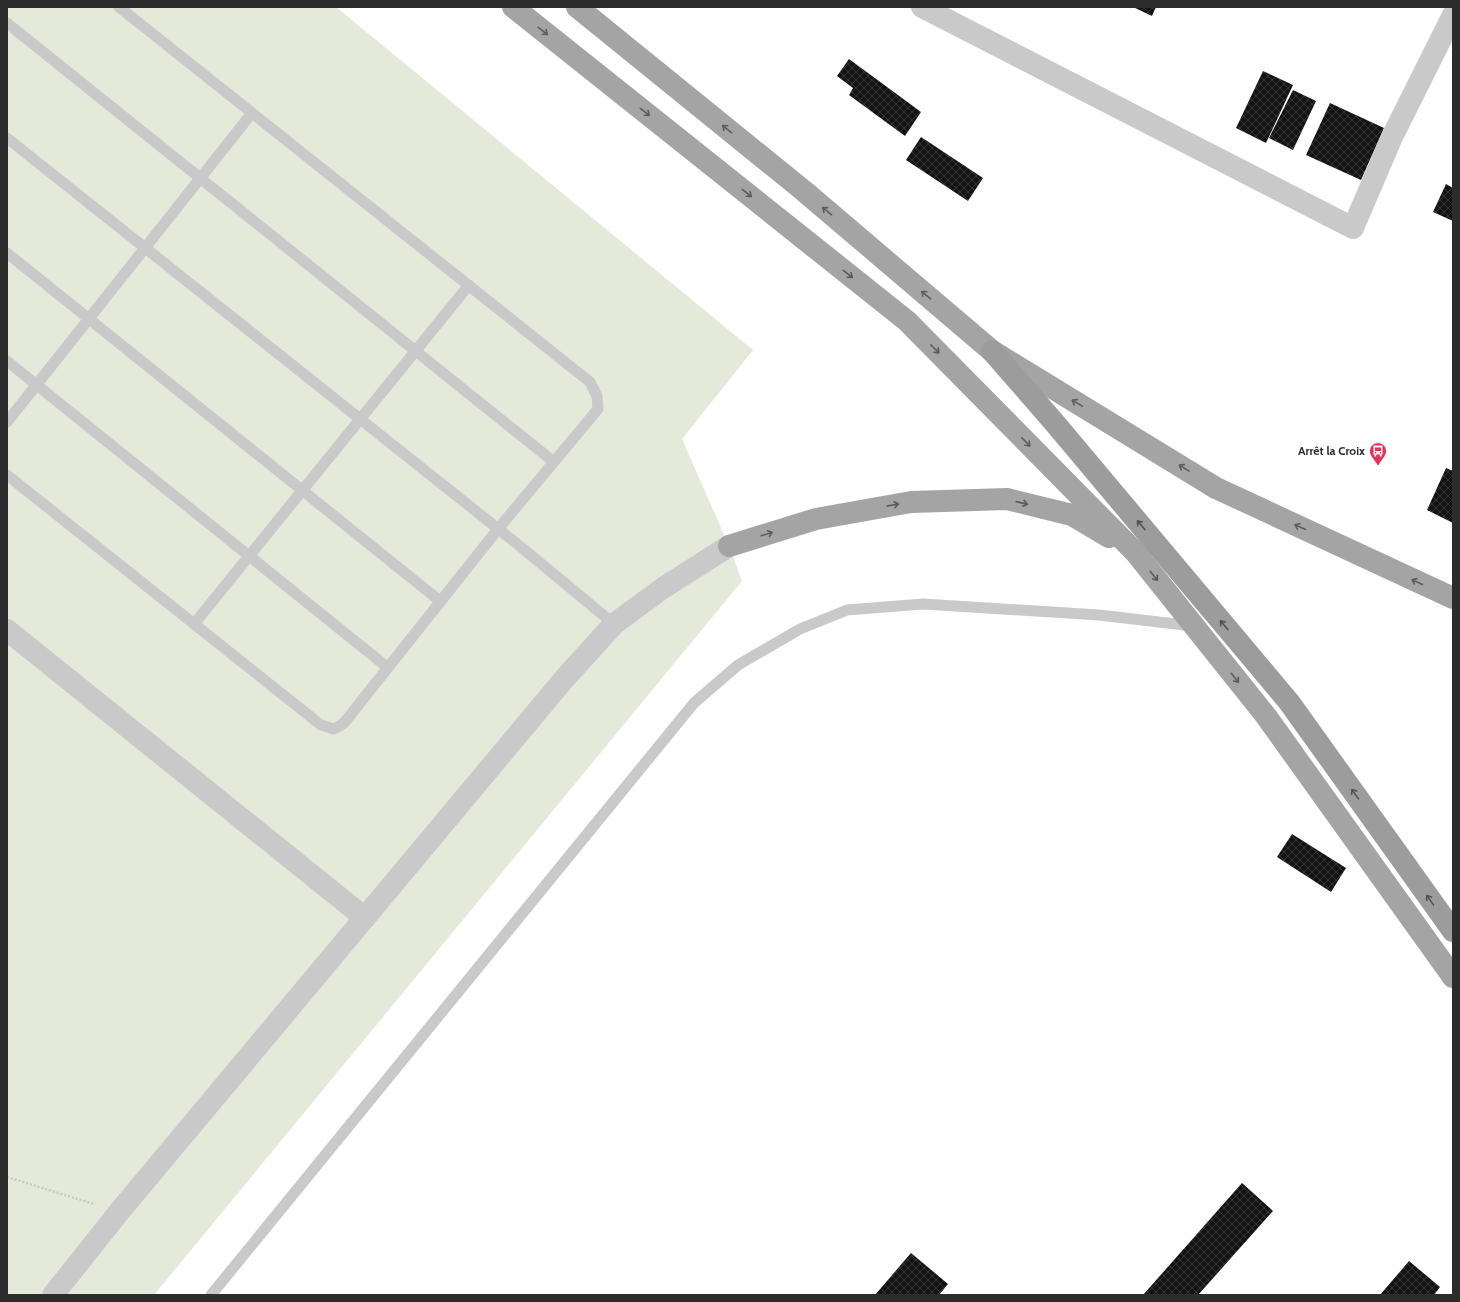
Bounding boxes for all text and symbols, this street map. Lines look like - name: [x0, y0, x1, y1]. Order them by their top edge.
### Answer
- one-way arrow: [538, 27, 549, 36]
- one-way arrow: [639, 108, 650, 117]
- one-way arrow: [721, 124, 732, 133]
- one-way arrow: [741, 189, 752, 197]
- one-way arrow: [822, 207, 833, 216]
- one-way arrow: [843, 270, 854, 278]
- one-way arrow: [921, 291, 932, 300]
- one-way arrow: [930, 344, 940, 354]
- one-way arrow: [1071, 399, 1083, 407]
- one-way arrow: [1021, 437, 1031, 447]
- bus stop icon: Arrêt la Croix: [1368, 441, 1388, 466]
- place label: Arrêt la Croix: [1298, 443, 1365, 458]
- one-way arrow: [1178, 464, 1190, 472]
- one-way arrow: [1016, 500, 1029, 507]
- one-way arrow: [886, 501, 899, 509]
- one-way arrow: [1136, 520, 1145, 530]
- one-way arrow: [1294, 523, 1306, 530]
- one-way arrow: [760, 530, 773, 537]
- one-way arrow: [1150, 571, 1159, 581]
- one-way arrow: [1412, 578, 1424, 585]
- one-way arrow: [1220, 619, 1229, 630]
- one-way arrow: [1231, 672, 1240, 683]
- one-way arrow: [1351, 788, 1359, 799]
- one-way arrow: [1426, 894, 1434, 905]

